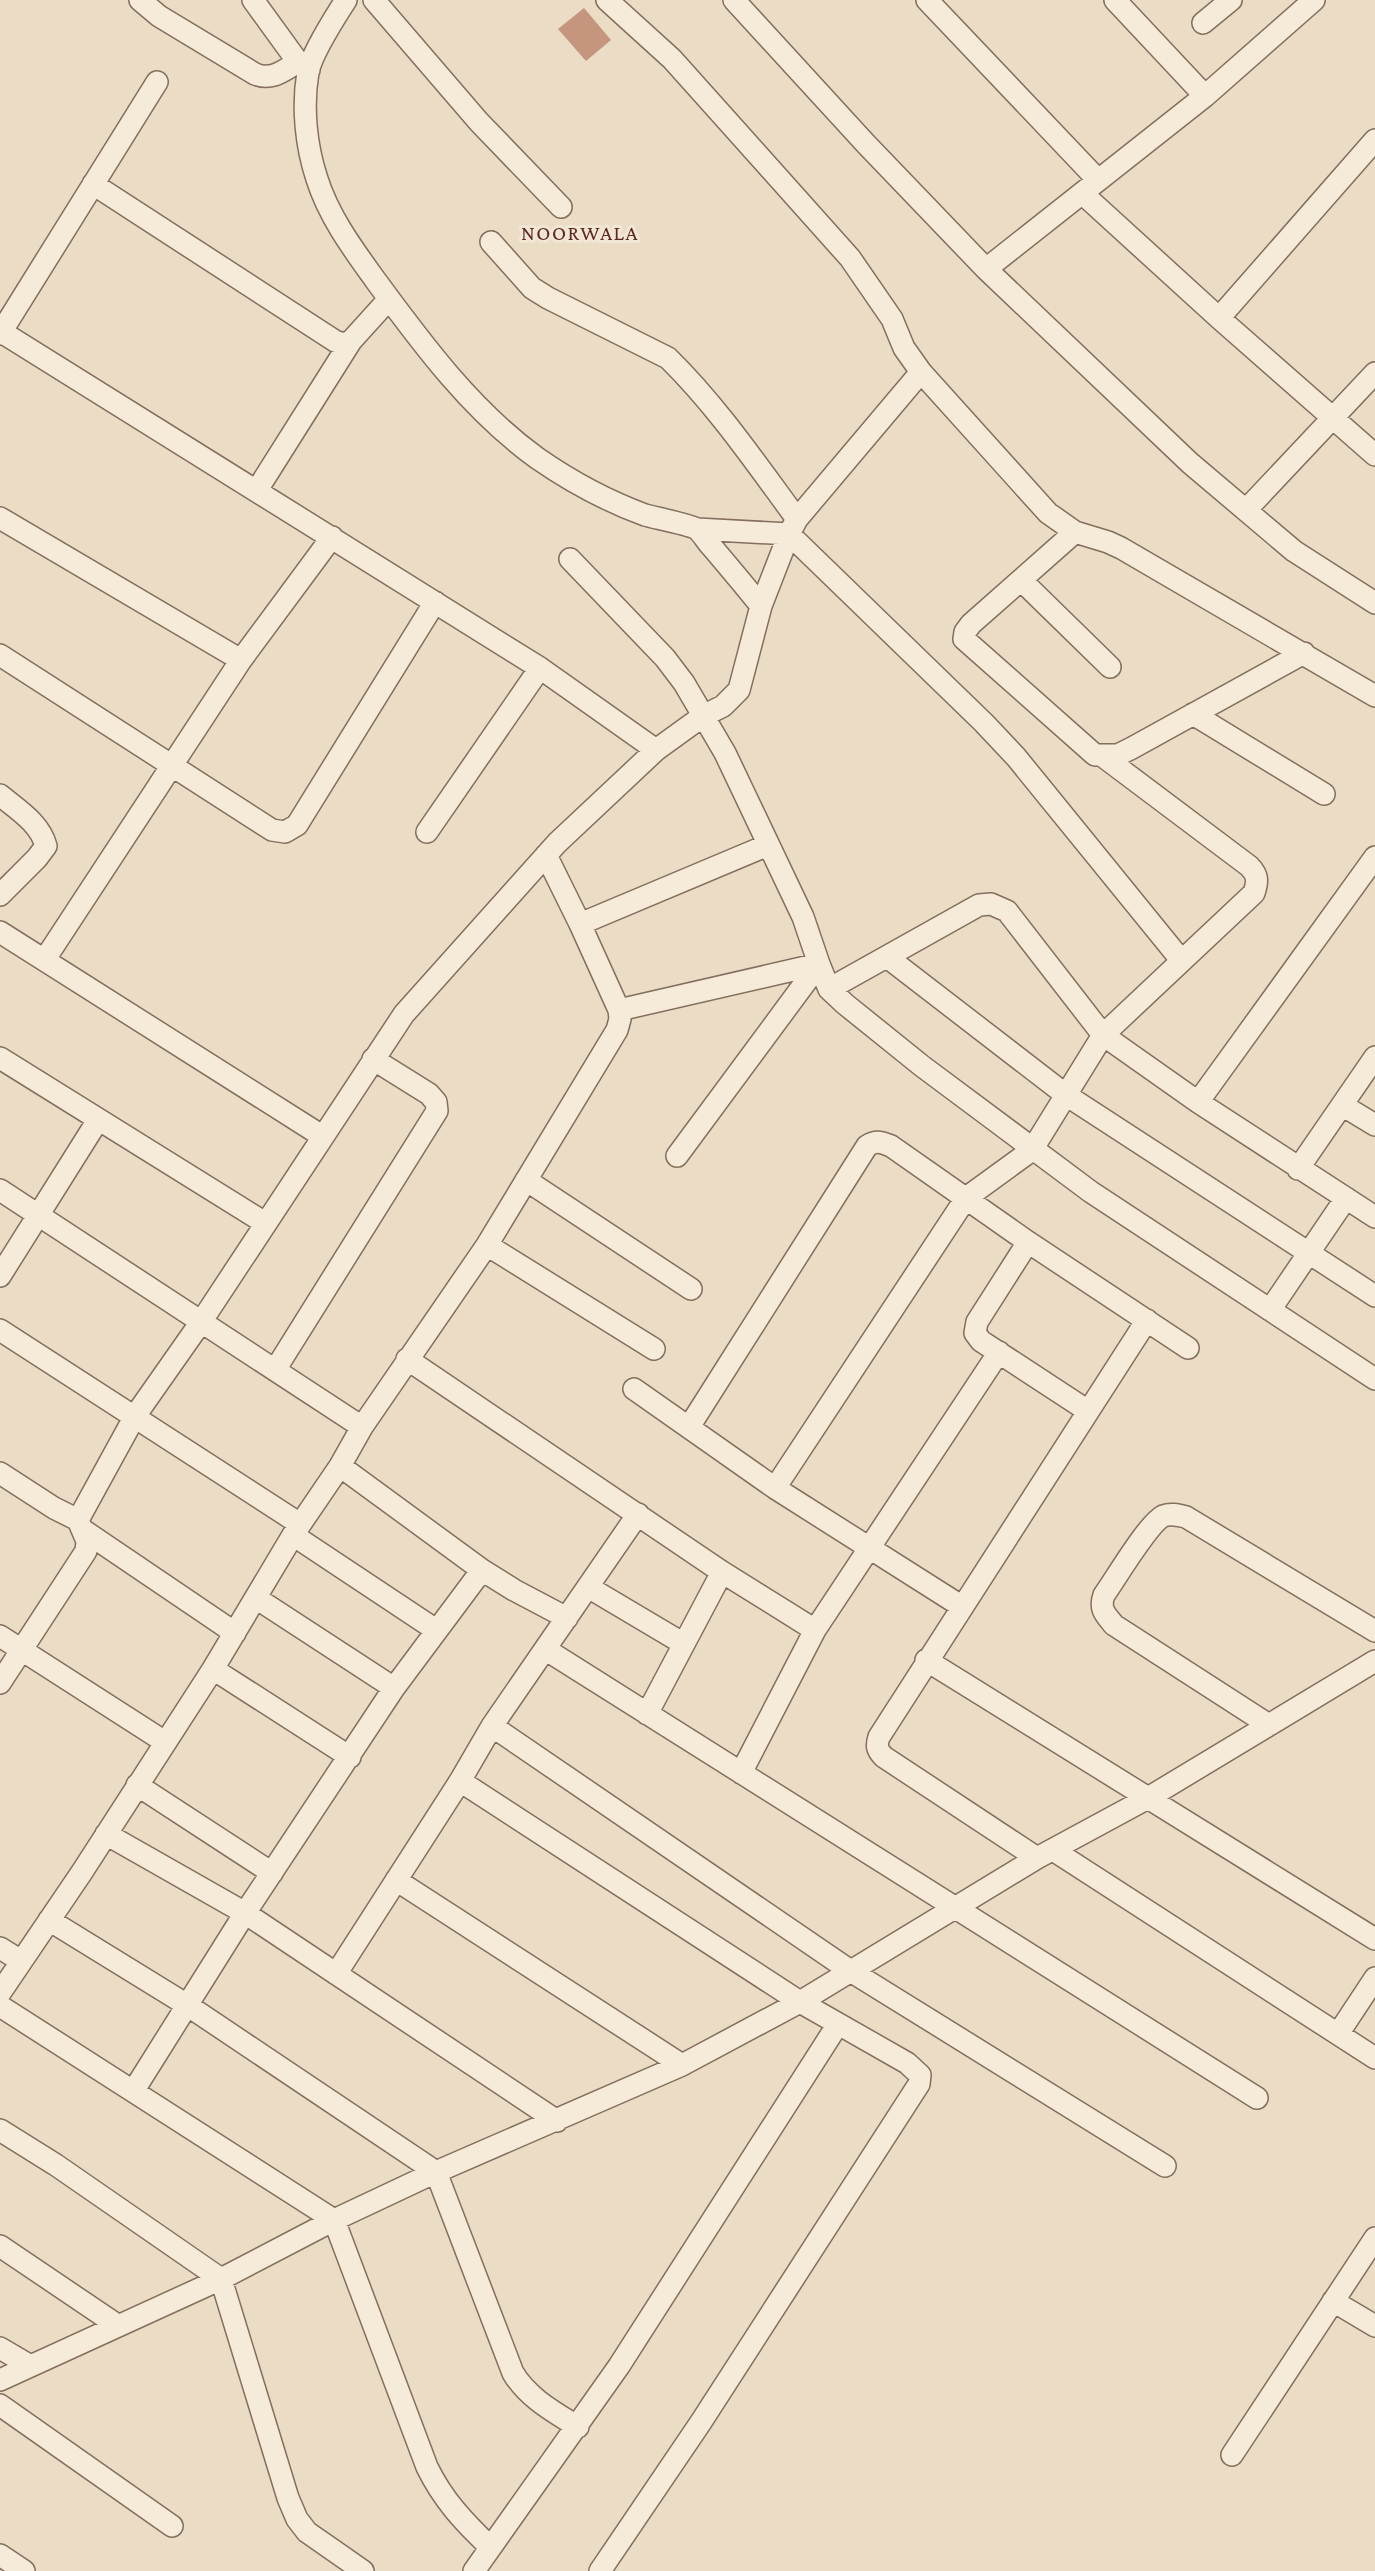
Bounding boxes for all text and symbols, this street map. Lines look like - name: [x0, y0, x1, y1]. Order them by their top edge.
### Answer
- district label: NOORWALA: [521, 221, 639, 245]

